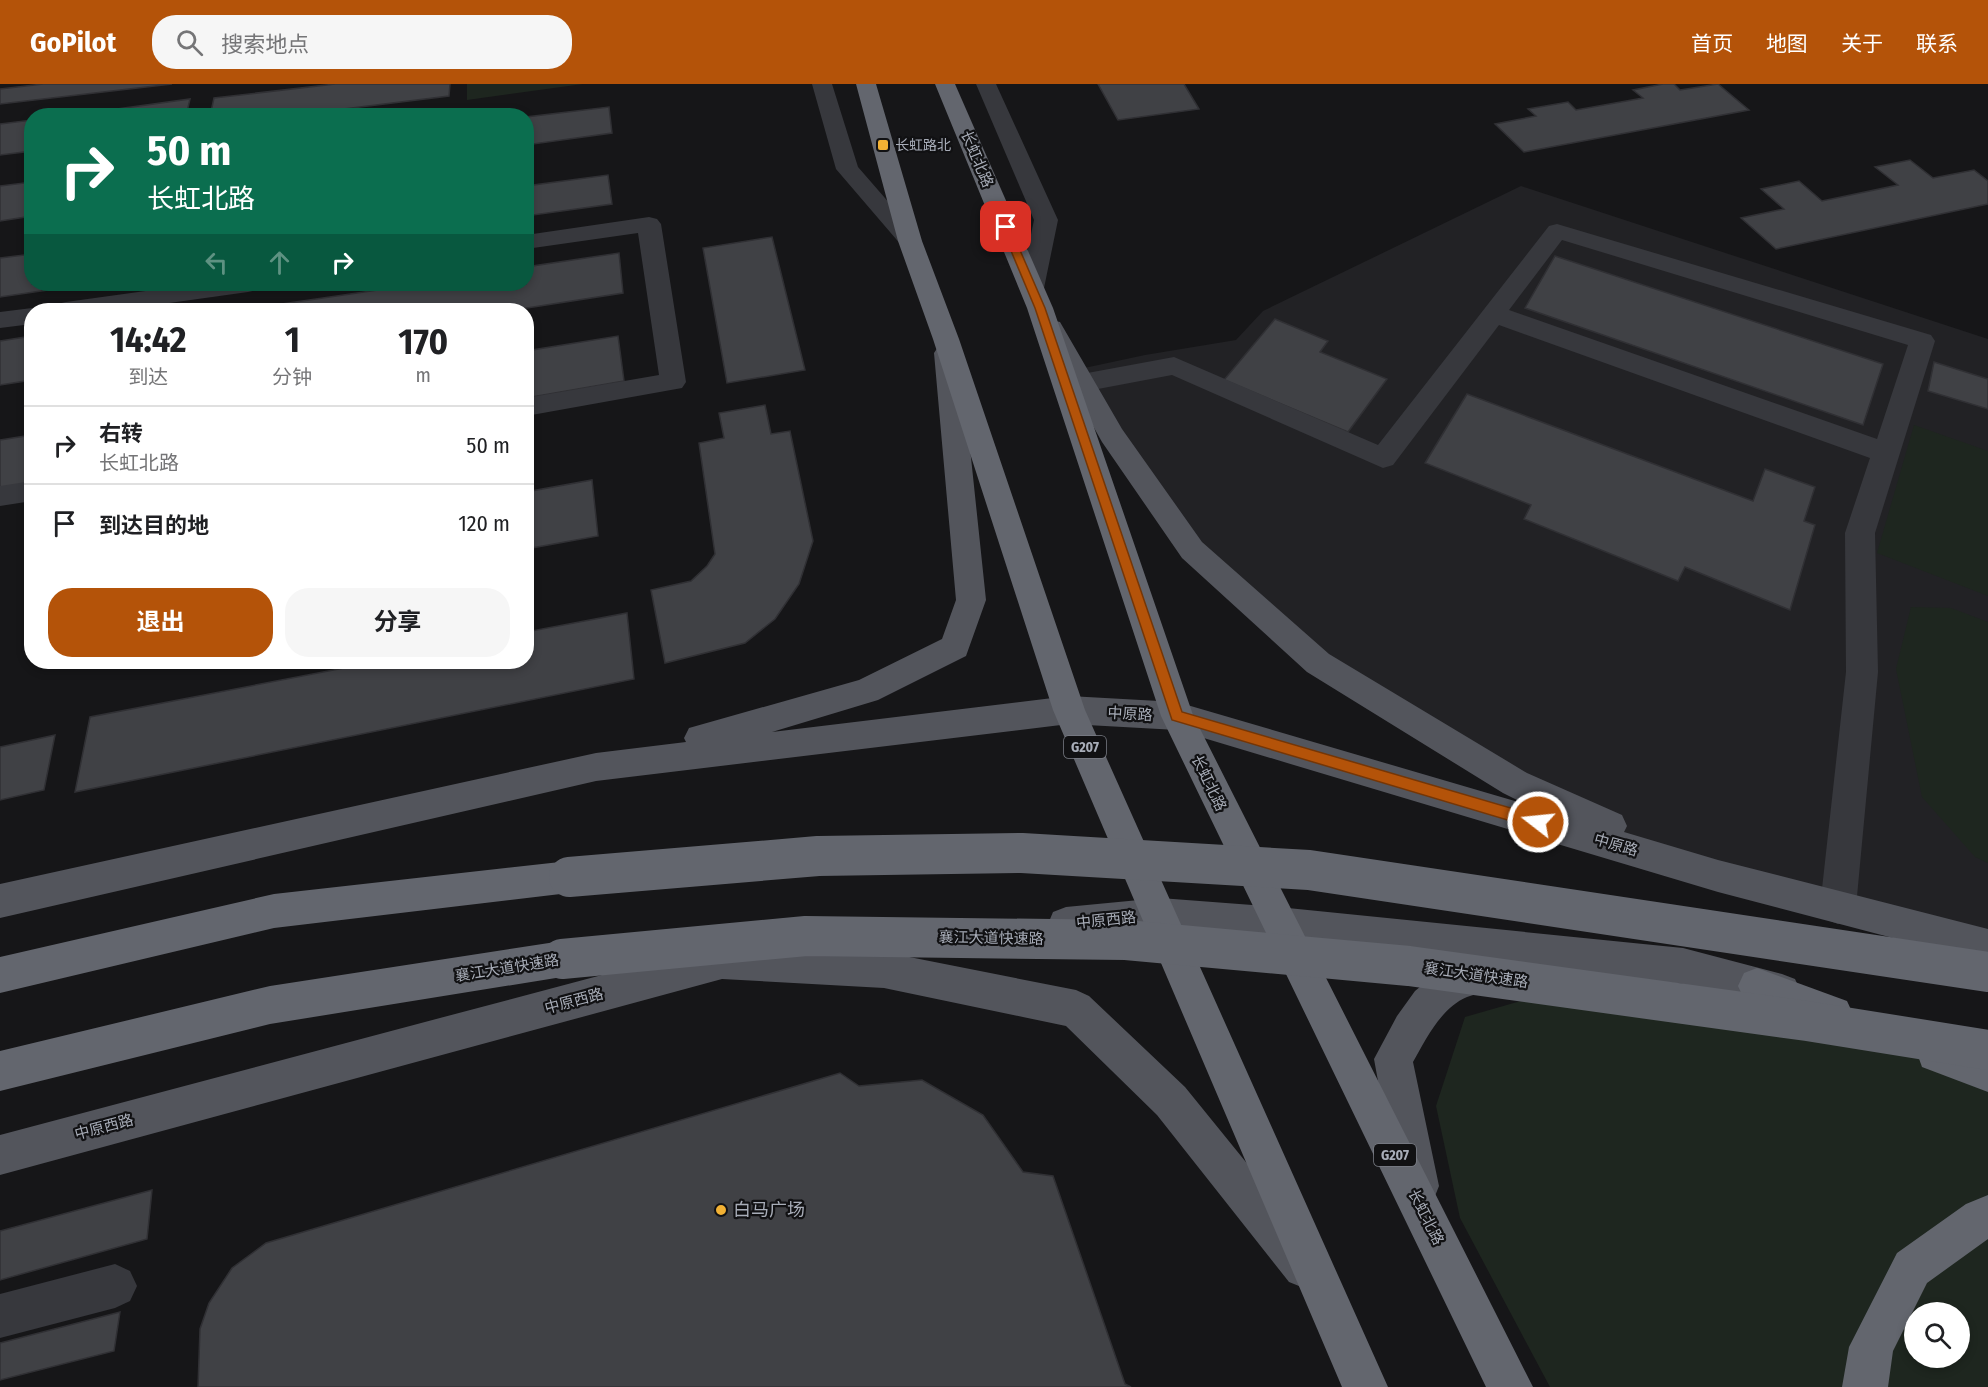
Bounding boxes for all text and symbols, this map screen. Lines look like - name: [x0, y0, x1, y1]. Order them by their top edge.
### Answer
- search box: [152, 15, 572, 69]
- text: GoPilot: [30, 26, 116, 59]
- icon: search: [173, 26, 206, 59]
- text: 搜索地点: [221, 31, 309, 58]
- text: 首页: [1691, 31, 1733, 57]
- text: 地图: [1766, 31, 1808, 57]
- text: 关于: [1841, 31, 1883, 57]
- text: 联系: [1916, 31, 1958, 57]
- text: 50 m: [147, 126, 231, 176]
- street label: 长虹北路: [957, 128, 997, 190]
- icon: right: [48, 132, 126, 210]
- place label: 长虹路北: [895, 137, 951, 154]
- marker: 长虹路北: [876, 138, 890, 152]
- text: 长虹北路: [147, 183, 255, 215]
- pin: [980, 201, 1031, 252]
- icon: arrive: [989, 210, 1022, 243]
- icon: left: [200, 246, 233, 279]
- icon: ahead: [263, 246, 296, 279]
- icon: right: [326, 246, 359, 279]
- text: 14:42: [110, 318, 186, 362]
- text: 1: [285, 318, 300, 362]
- text: 170: [398, 320, 448, 364]
- text: m: [415, 363, 431, 387]
- text: 到达: [128, 365, 168, 389]
- text: 分钟: [272, 365, 312, 389]
- text: 右转: [99, 420, 143, 447]
- icon: right: [48, 429, 81, 462]
- text: 50 m: [466, 432, 510, 459]
- text: 长虹北路: [99, 451, 179, 475]
- icon: arrive: [48, 507, 81, 540]
- text: 120 m: [458, 510, 510, 537]
- text: 到达目的地: [99, 512, 209, 539]
- button: 退出: [48, 588, 273, 657]
- button: 分享: [285, 588, 510, 657]
- street label: 中原路: [1107, 704, 1153, 724]
- road number: G207: [1064, 736, 1106, 758]
- street label: 长虹北路: [1188, 752, 1230, 814]
- position arrow: [1506, 790, 1570, 854]
- street label: 中原路: [1592, 830, 1640, 860]
- street label: 中原西路: [1075, 908, 1137, 932]
- street label: 襄江大道快速路: [938, 928, 1044, 948]
- street label: 襄江大道快速路: [454, 951, 560, 985]
- street label: 襄江大道快速路: [1423, 959, 1529, 991]
- street label: 中原西路: [543, 985, 605, 1017]
- street label: 中原西路: [73, 1111, 135, 1143]
- road number: G207: [1374, 1144, 1416, 1166]
- street label: 长虹北路: [1404, 1186, 1448, 1248]
- place label: 白马广场: [733, 1199, 805, 1221]
- marker: 白马广场: [714, 1203, 728, 1217]
- map controls: [1904, 1302, 1970, 1368]
- button: search: [1904, 1302, 1970, 1368]

